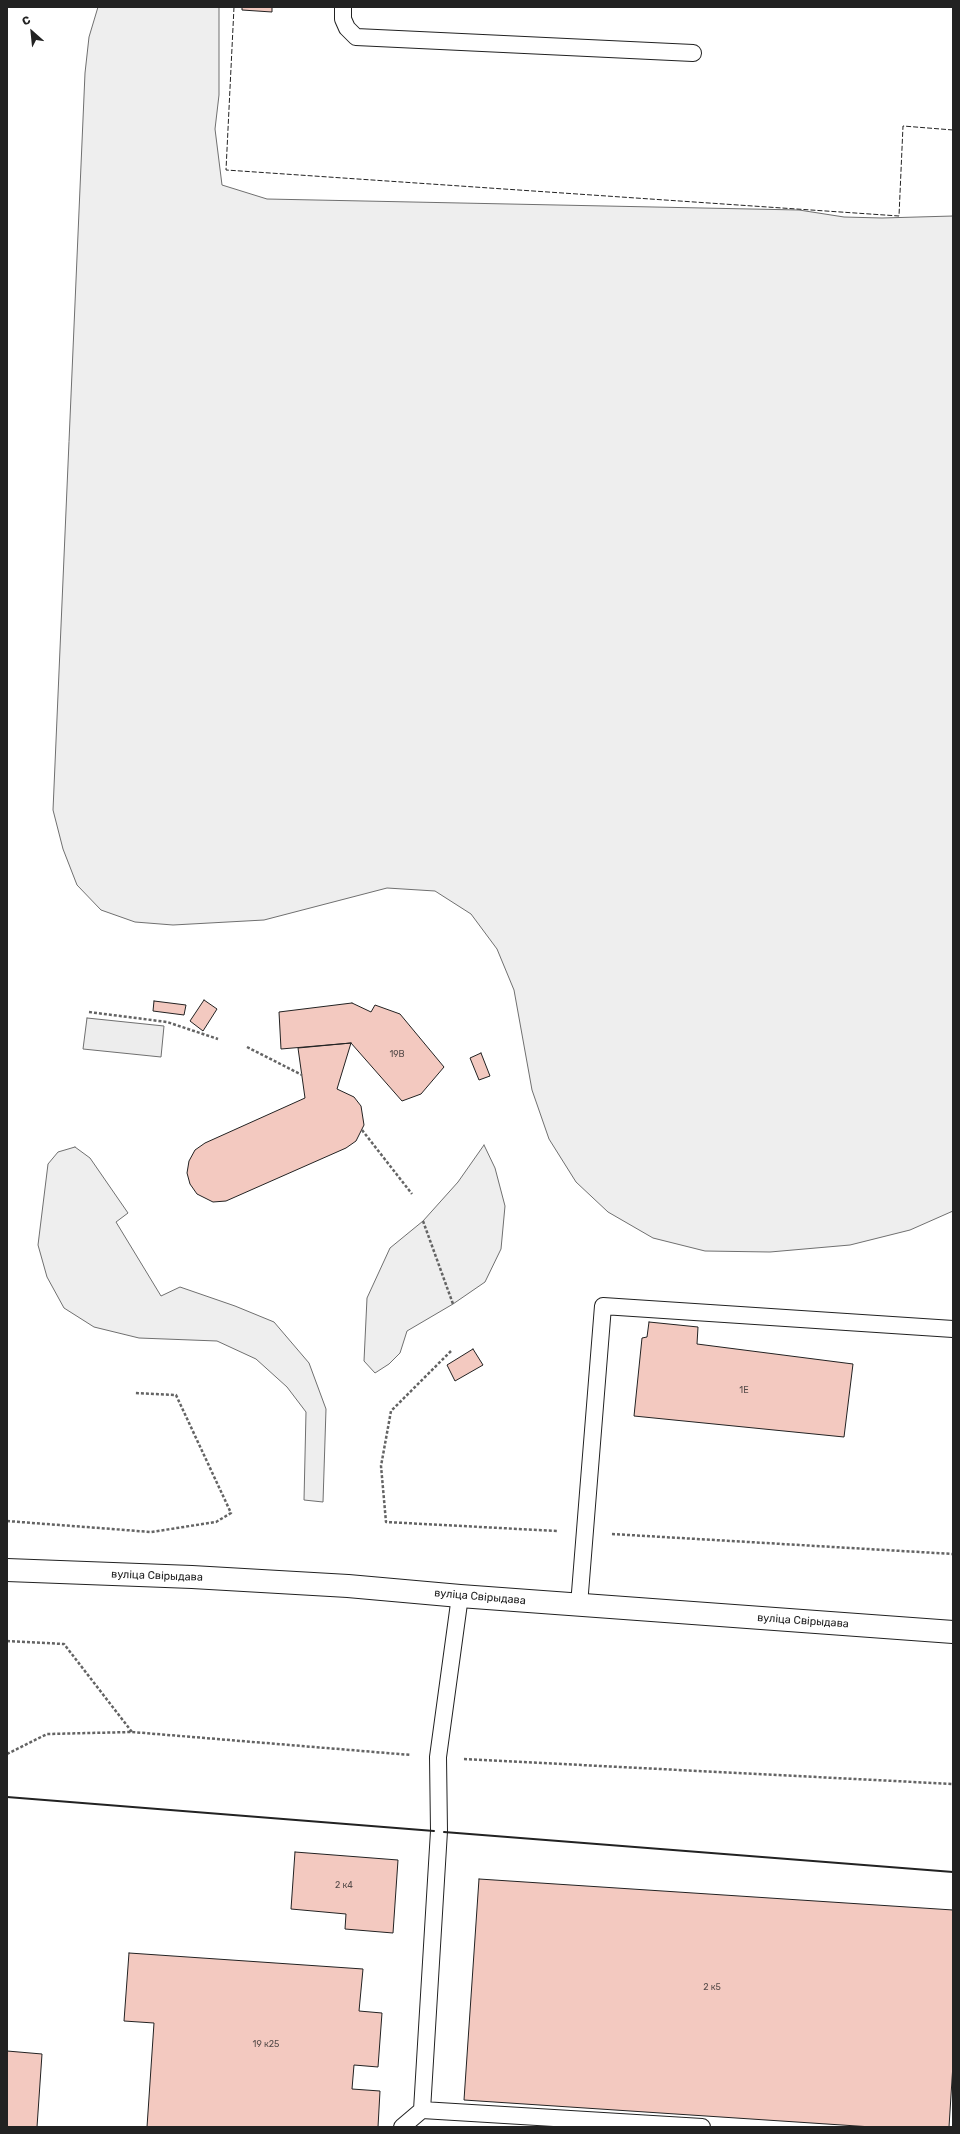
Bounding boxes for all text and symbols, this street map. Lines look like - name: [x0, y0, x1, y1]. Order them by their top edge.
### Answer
- north arrow: [12, 12, 52, 52]
- text: С: [20, 13, 33, 28]
- house number: 19В: [389, 1049, 405, 1059]
- house number: 1Е: [739, 1385, 749, 1395]
- street label: вуліца Свірыдава: [111, 1568, 203, 1584]
- street label: вуліца Свірыдава: [434, 1586, 526, 1608]
- street label: вуліца Свірыдава: [757, 1611, 849, 1631]
- house number: 2 к4: [335, 1880, 353, 1890]
- house number: 2 к5: [703, 1982, 721, 1992]
- house number: 19 к25: [253, 2039, 279, 2049]

